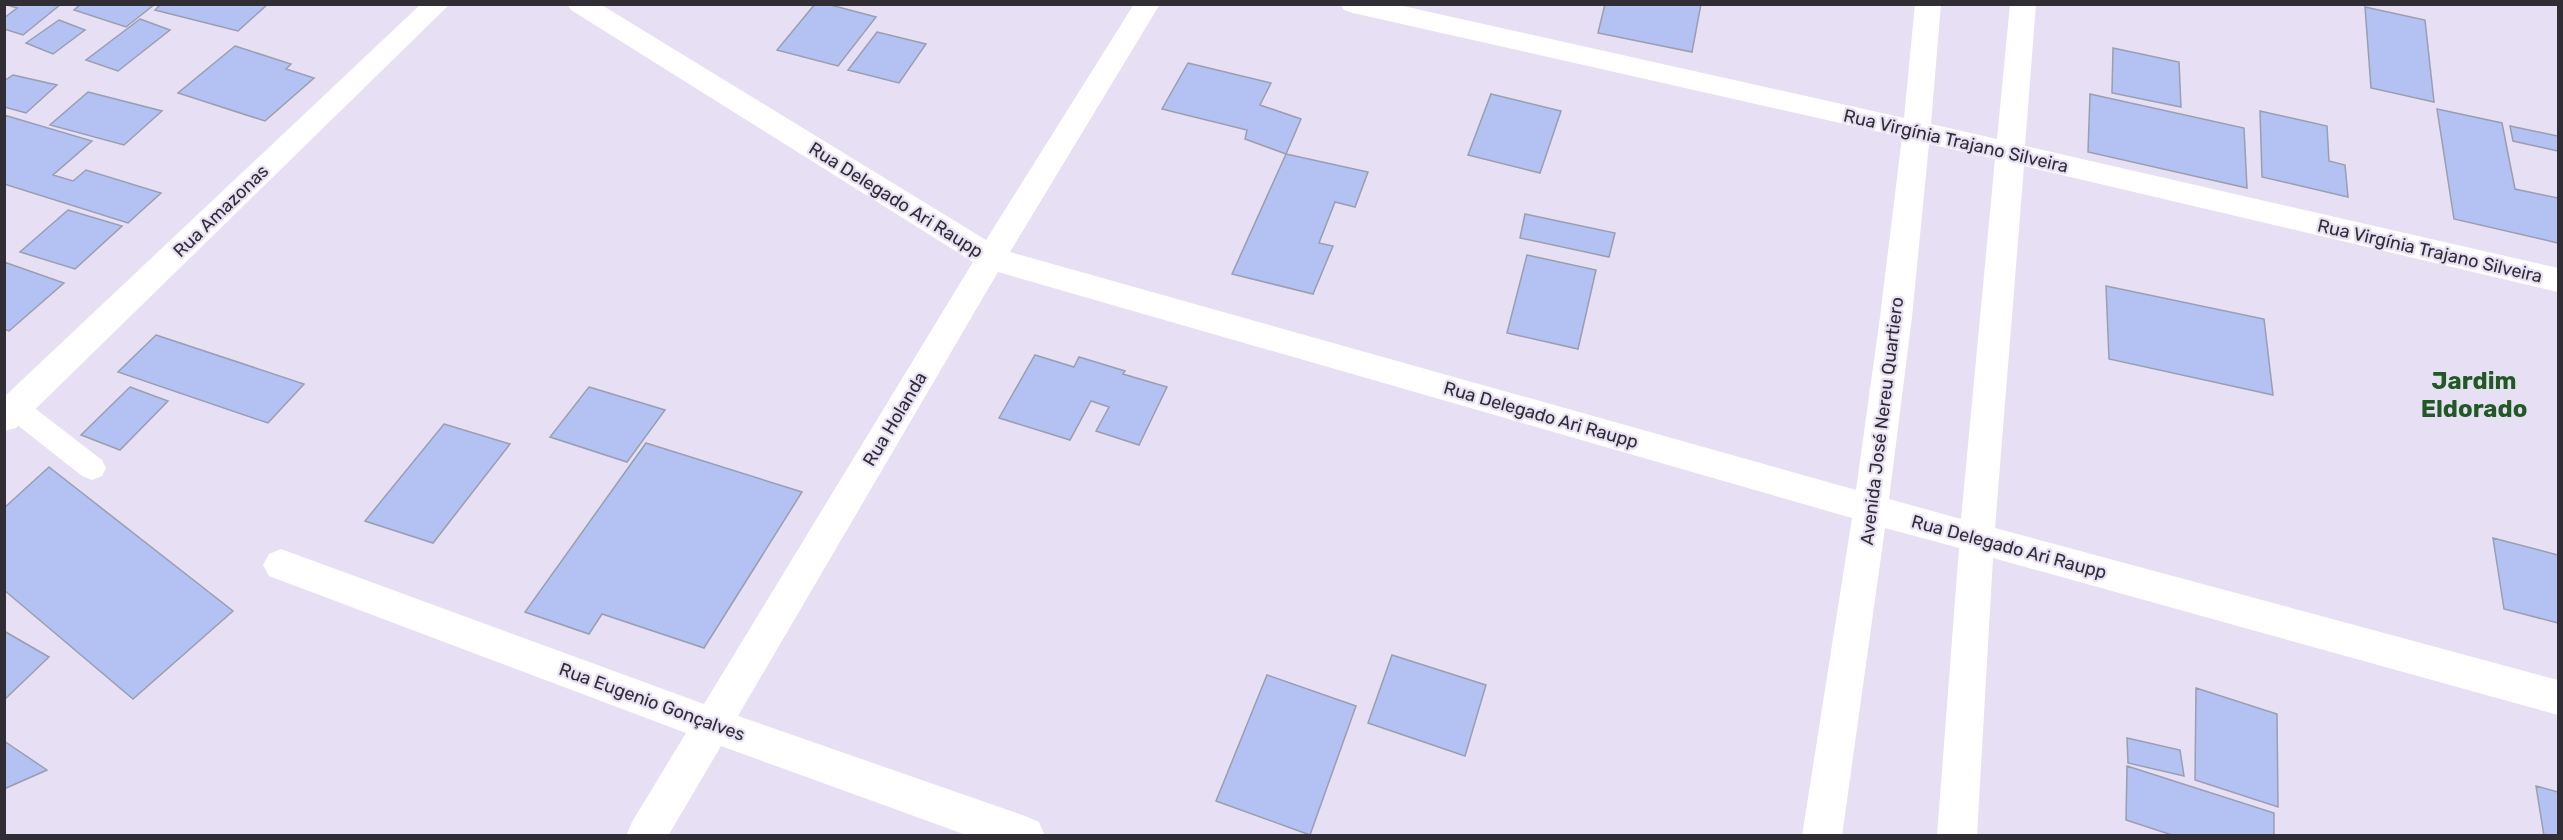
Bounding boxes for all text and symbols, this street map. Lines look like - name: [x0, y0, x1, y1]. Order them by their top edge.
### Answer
- street label: Rua Virgínia Trajano Silveira: [1841, 104, 2071, 178]
- street label: Rua Delegado Ari Raupp: [805, 137, 987, 263]
- street label: Rua Amazonas: [169, 160, 273, 262]
- street label: Rua Virgínia Trajano Silveira: [2315, 214, 2545, 288]
- street label: Avenida José Nereu Quartiero: [1856, 296, 1908, 546]
- district label: Jardim Eldorado: [2421, 367, 2527, 423]
- street label: Rua Holanda: [858, 368, 932, 470]
- street label: Rua Delegado Ari Raupp: [1441, 377, 1641, 453]
- street label: Rua Delegado Ari Raupp: [1909, 510, 2109, 584]
- street label: Rua Eugenio Gonçalves: [556, 658, 748, 746]

